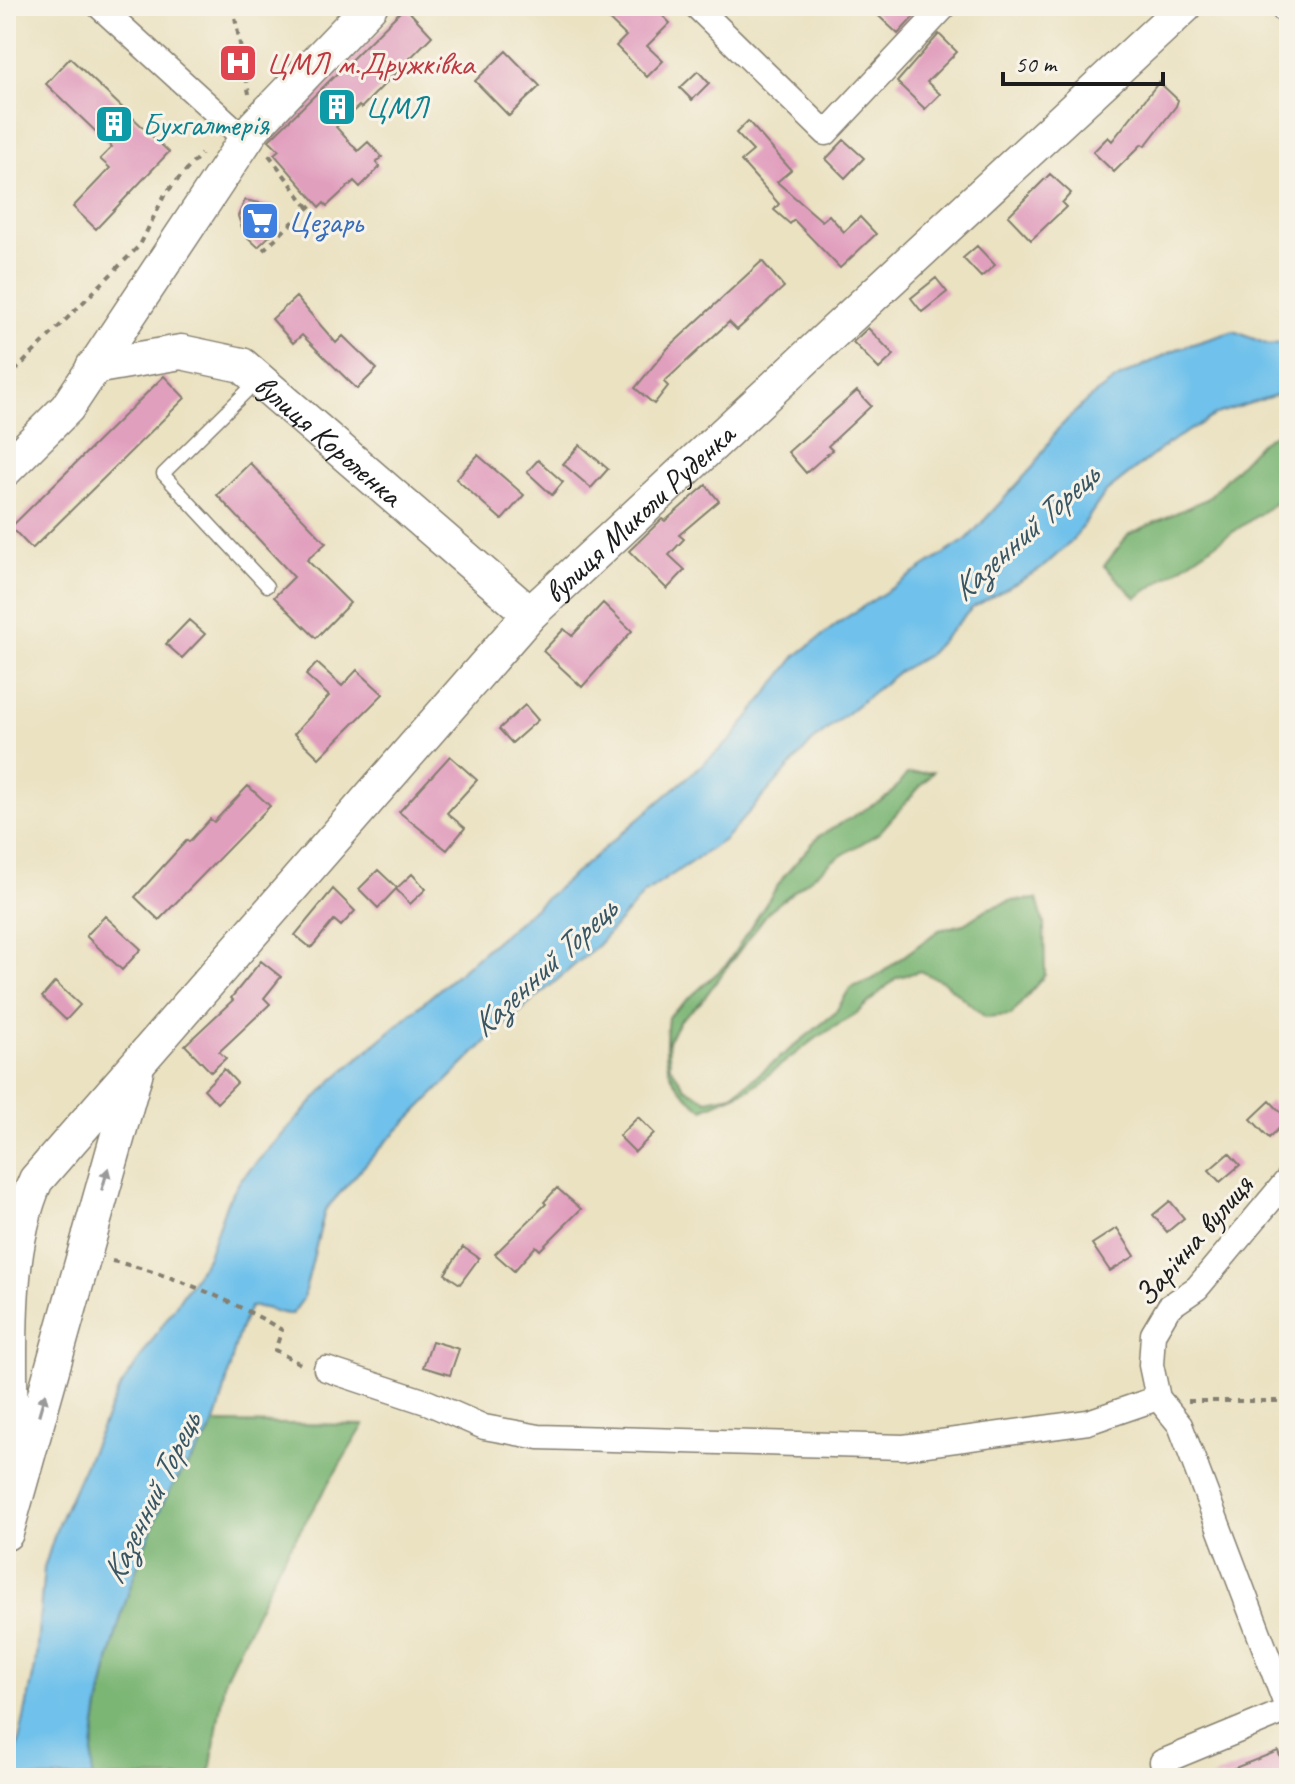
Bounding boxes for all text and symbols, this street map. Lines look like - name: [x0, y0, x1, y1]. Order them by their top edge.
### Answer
- scale bar: [1003, 36, 1163, 86]
- hospital icon: ЦМЛ м.Дружківка: [217, 42, 259, 84]
- place label: ЦМЛ м.Дружківка: [266, 43, 477, 84]
- text: 50 m: [1015, 49, 1058, 79]
- building icon: ЦМЛ: [316, 86, 358, 128]
- place label: ЦМЛ: [365, 87, 431, 128]
- building icon: Бухгалтерія: [93, 103, 135, 145]
- place label: Бухгалтерія: [142, 104, 270, 145]
- supermarket icon: Цезарь: [239, 200, 281, 242]
- place label: Цезарь: [288, 201, 365, 242]
- street label: вулиця Короленка: [246, 365, 412, 517]
- street label: вулиця Миколи Руденка: [535, 413, 745, 612]
- water label: Казенний Торець: [942, 452, 1110, 611]
- water label: Казенний Торець: [461, 886, 629, 1047]
- street label: Зарічна вулиця: [1125, 1165, 1263, 1315]
- one-way arrow: [100, 1167, 112, 1192]
- one-way arrow: [37, 1391, 49, 1416]
- water label: Казенний Торець: [91, 1403, 213, 1591]

